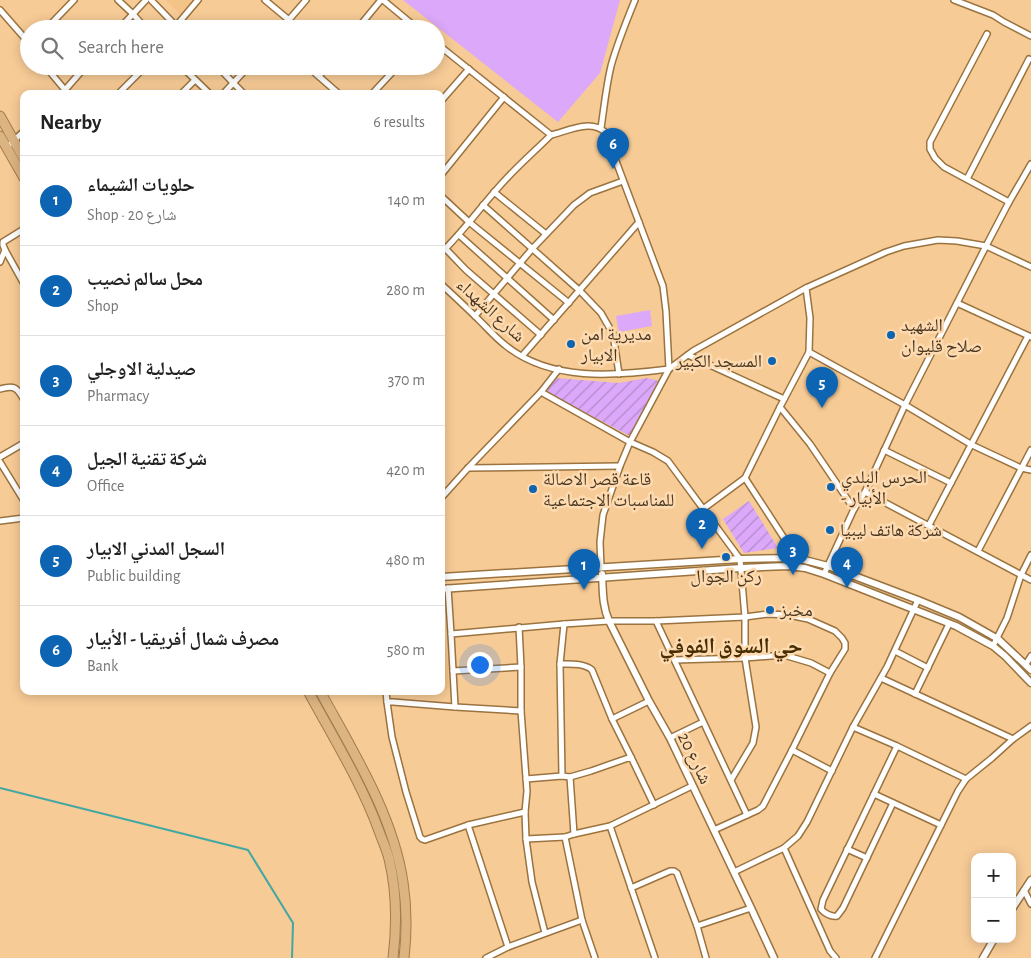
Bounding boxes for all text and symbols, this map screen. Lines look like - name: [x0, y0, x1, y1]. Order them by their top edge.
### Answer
- search box: [20, 20, 445, 75]
- icon: search: [38, 34, 66, 62]
- text: Search here: [78, 38, 164, 57]
- text: Nearby: [40, 112, 101, 133]
- text: 6 results: [373, 114, 425, 130]
- pin: 6: [597, 128, 629, 169]
- text: حلويات الشيماء: [87, 176, 195, 195]
- text: 1: [53, 192, 59, 208]
- text: 140 m: [388, 192, 425, 208]
- text: Shop · شارع 20: [87, 207, 176, 223]
- text: محل سالم نصيب: [87, 270, 203, 289]
- street label: شارع الشهداء: [452, 276, 528, 347]
- text: 2: [52, 282, 60, 298]
- text: 280 m: [386, 282, 425, 298]
- text: Shop: [87, 298, 119, 314]
- place label: الشهيد صلاح قليوان: [901, 317, 982, 358]
- place label: مديرية امن الابيار: [580, 326, 652, 366]
- marker: الشهيد صلاح قليوان: [885, 329, 897, 341]
- marker: مديرية امن الابيار: [565, 338, 577, 350]
- place label: المسجد الكبير: [675, 353, 762, 372]
- marker: المسجد الكبير: [766, 355, 778, 367]
- text: صيدلية الاوجلي: [87, 360, 196, 379]
- pin: 5: [806, 367, 838, 408]
- text: 3: [53, 372, 59, 388]
- text: 370 m: [388, 372, 425, 388]
- text: Pharmacy: [87, 388, 149, 404]
- text: شركة تقنية الجيل: [87, 450, 207, 469]
- text: 4: [52, 462, 60, 478]
- text: 420 m: [386, 462, 425, 478]
- place label: الحرس البلدي - الأبيار: [841, 469, 927, 509]
- place label: قاعة قصر الاصالة للمناسبات الاجتماعية: [543, 471, 674, 511]
- text: Office: [87, 478, 124, 494]
- marker: الحرس البلدي - الأبيار: [825, 481, 837, 493]
- marker: قاعة قصر الاصالة للمناسبات الاجتماعية: [527, 483, 539, 495]
- pin: 2: [686, 508, 718, 549]
- place label: شركة هاتف ليبيا: [840, 522, 942, 541]
- marker: شركة هاتف ليبيا: [824, 524, 836, 536]
- pin: 3: [777, 534, 809, 575]
- text: السجل المدني الابيار: [87, 540, 225, 559]
- pin: 4: [831, 547, 863, 588]
- pin: 1: [568, 549, 600, 590]
- marker: ركن الجوال: [720, 551, 732, 563]
- text: 5: [53, 552, 59, 568]
- text: 480 m: [386, 552, 425, 568]
- text: Public building: [87, 568, 181, 584]
- place label: ركن الجوال: [690, 568, 762, 587]
- place label: مخبز: [779, 602, 813, 621]
- marker: مخبز: [764, 604, 776, 616]
- text: مصرف شمال أفريقيا - الأبيار: [87, 630, 279, 649]
- district label: حي السوق الفوفي: [660, 635, 802, 662]
- text: 6: [52, 642, 60, 658]
- text: 580 m: [387, 642, 425, 658]
- your location: [467, 652, 493, 678]
- text: Bank: [87, 658, 118, 674]
- street label: شارع 20: [673, 730, 714, 787]
- map controls: [971, 853, 1016, 943]
- button: +: [971, 853, 1016, 898]
- button: −: [971, 898, 1016, 943]

